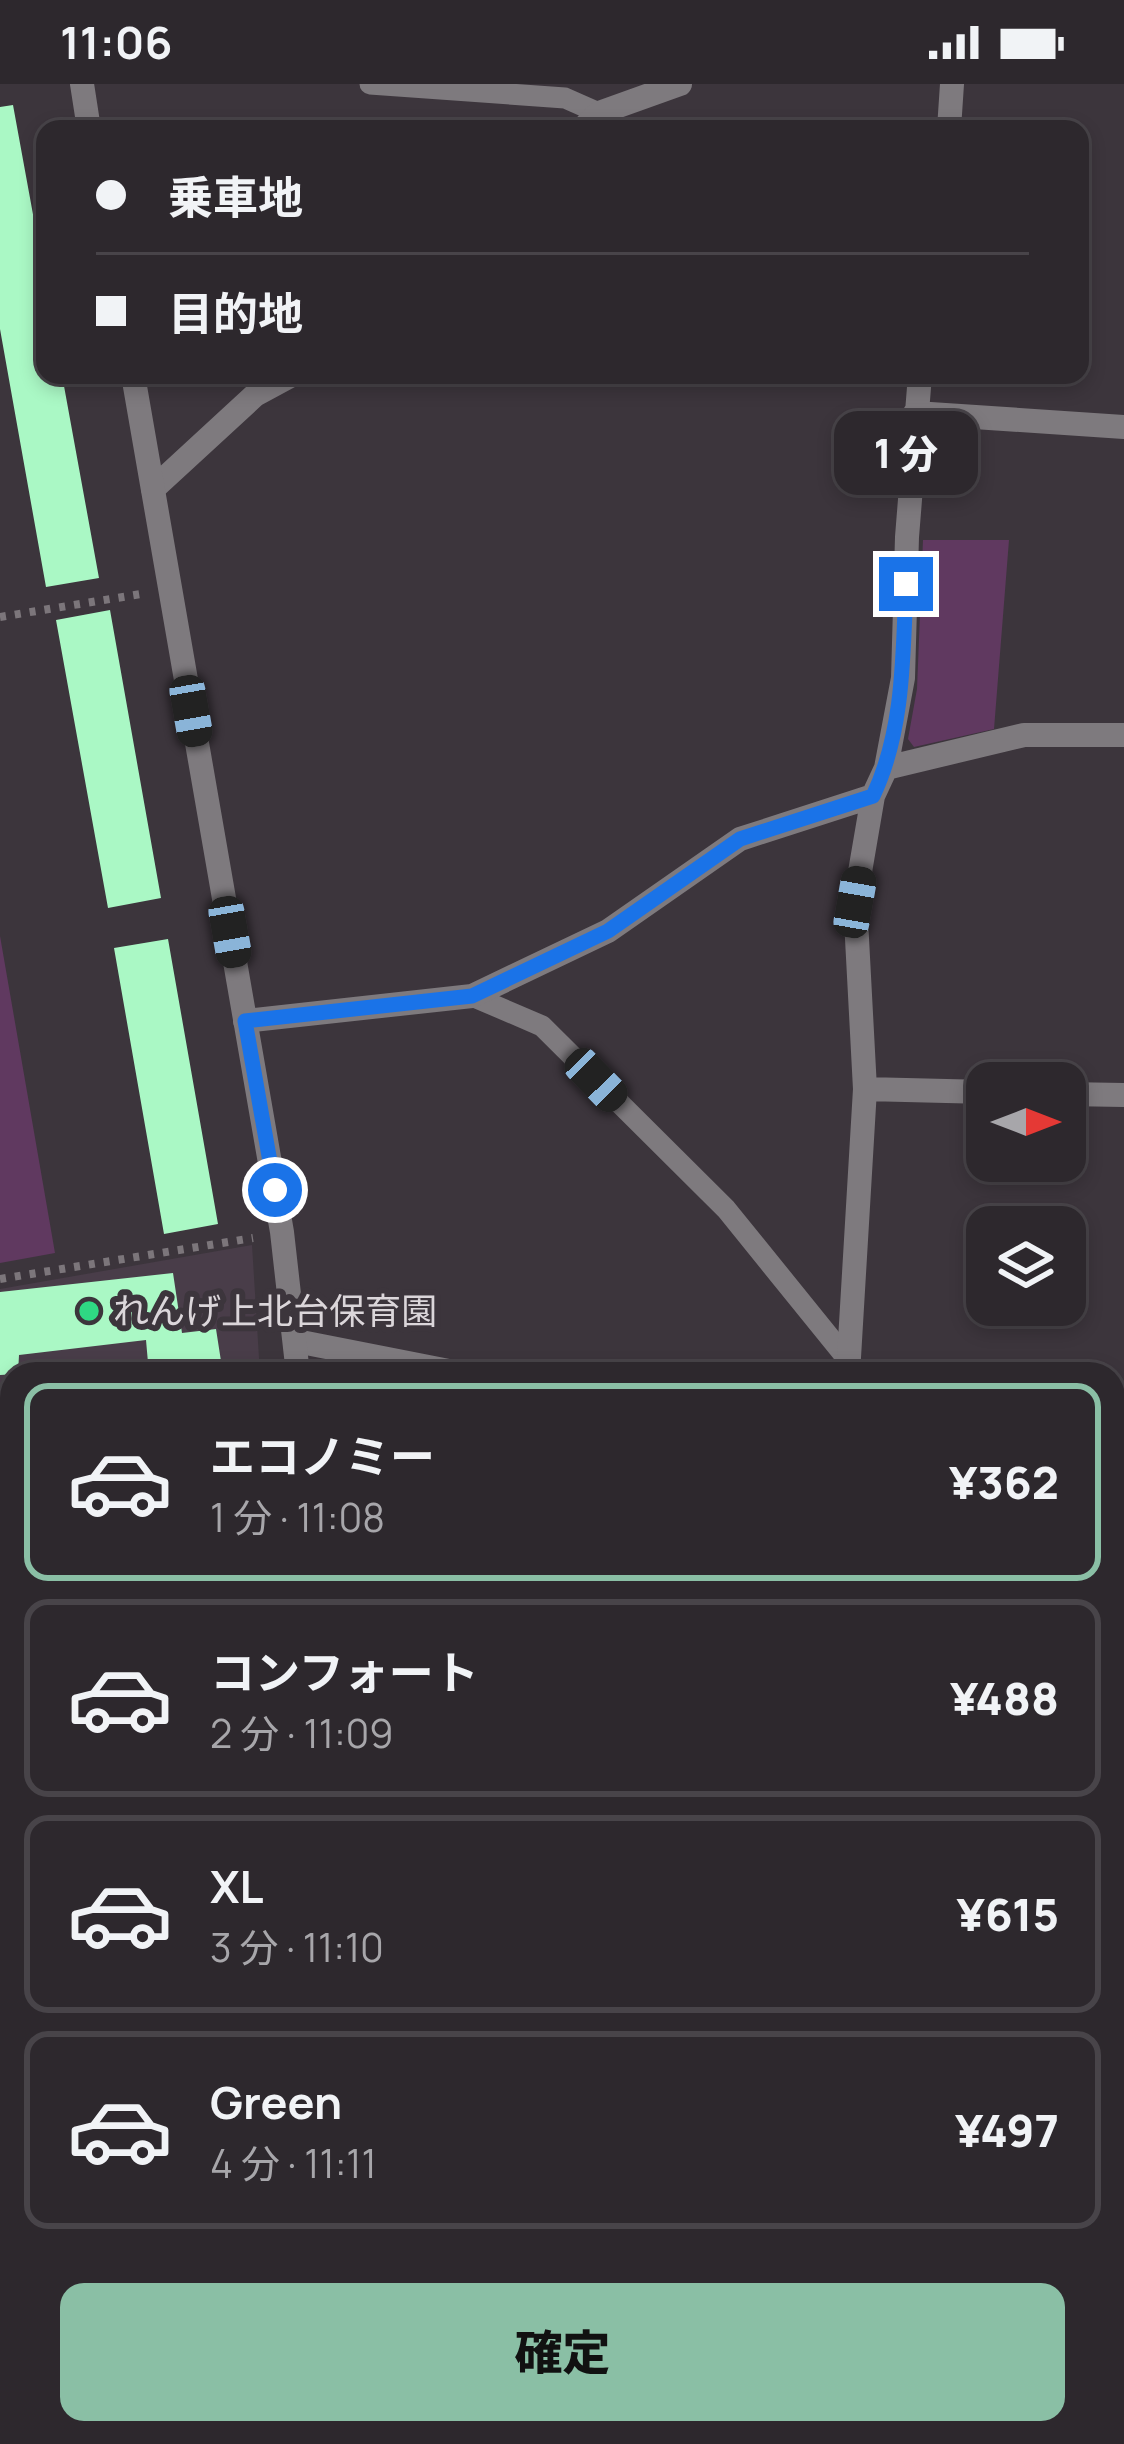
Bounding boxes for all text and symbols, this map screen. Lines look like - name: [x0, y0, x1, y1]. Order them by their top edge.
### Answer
- text: 11:06: [60, 11, 172, 73]
- text: 乗車地: [168, 166, 303, 228]
- text: 目的地: [168, 282, 303, 344]
- callout: 1 分: [834, 410, 978, 494]
- text: 1 分: [874, 426, 938, 480]
- route end: [879, 557, 933, 611]
- car: [167, 672, 215, 750]
- car: [831, 863, 879, 941]
- car: [206, 893, 254, 971]
- car: [558, 1042, 634, 1118]
- north arrow: [966, 1062, 1086, 1182]
- map controls: [966, 1062, 1086, 1326]
- route start: [248, 1163, 302, 1217]
- button: layers: [966, 1206, 1086, 1326]
- place label: れんげ上北台保育園: [113, 1286, 437, 1335]
- marker: れんげ上北台保育園: [76, 1298, 102, 1324]
- text: エコノミー: [210, 1425, 435, 1487]
- icon: car: [66, 1428, 174, 1536]
- text: ¥362: [949, 1451, 1059, 1513]
- text: 1 分 · 11:08: [210, 1490, 385, 1544]
- text: コンフォート: [210, 1641, 479, 1703]
- icon: car: [66, 1644, 174, 1752]
- text: ¥488: [950, 1667, 1059, 1729]
- text: 2 分 · 11:09: [210, 1706, 394, 1760]
- text: XL: [210, 1855, 264, 1917]
- icon: car: [66, 1860, 174, 1968]
- text: ¥615: [956, 1883, 1059, 1945]
- text: 3 分 · 11:10: [210, 1920, 384, 1974]
- text: Green: [210, 2071, 342, 2133]
- icon: car: [66, 2076, 174, 2184]
- text: ¥497: [955, 2099, 1059, 2161]
- text: 4 分 · 11:11: [210, 2136, 377, 2190]
- button: 確定: [60, 2283, 1065, 2421]

